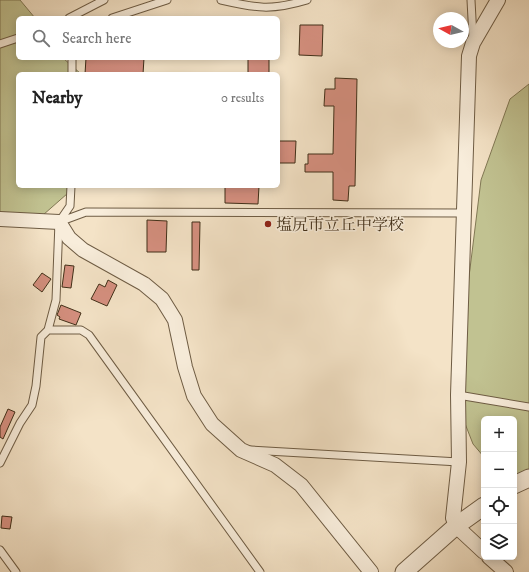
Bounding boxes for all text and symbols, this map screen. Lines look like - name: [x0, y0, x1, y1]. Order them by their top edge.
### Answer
- north arrow: [433, 12, 469, 48]
- search box: [16, 16, 280, 60]
- icon: search: [30, 27, 52, 49]
- text: Search here: [62, 29, 131, 48]
- text: Nearby: [32, 87, 82, 109]
- text: 0 results: [221, 90, 264, 106]
- place label: 塩尻市立丘中学校: [276, 215, 404, 235]
- marker: 塩尻市立丘中学校: [263, 219, 273, 229]
- map controls: [481, 416, 517, 560]
- button: +: [481, 416, 517, 452]
- button: −: [481, 452, 517, 488]
- button: locate: [481, 488, 517, 524]
- button: layers: [481, 524, 517, 560]

